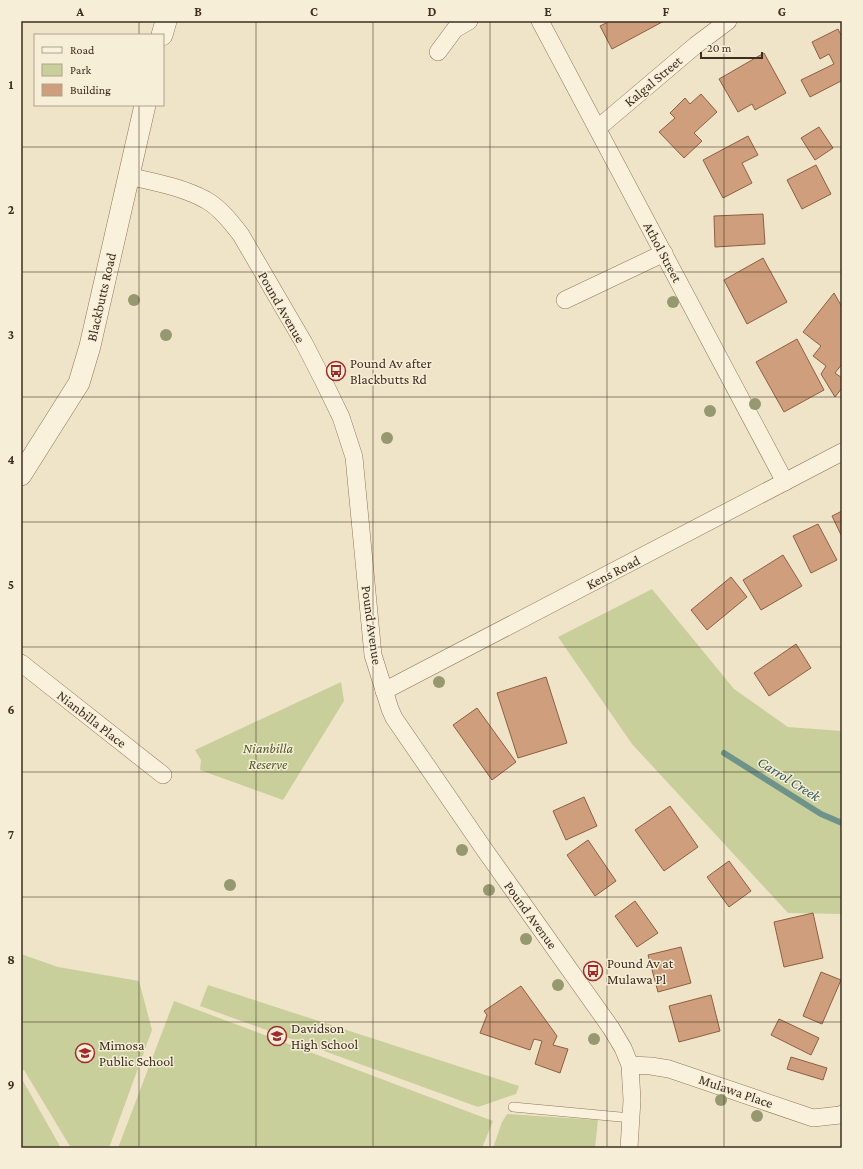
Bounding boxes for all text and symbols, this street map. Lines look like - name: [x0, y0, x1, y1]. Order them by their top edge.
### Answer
- text: A: [75, 4, 84, 19]
- text: B: [194, 4, 202, 19]
- text: C: [310, 4, 318, 19]
- text: D: [428, 4, 437, 19]
- text: E: [544, 4, 552, 19]
- text: F: [663, 4, 670, 19]
- text: G: [778, 4, 786, 19]
- legend: [34, 34, 164, 106]
- scale bar: [701, 34, 762, 60]
- text: 20 m: [707, 41, 732, 55]
- text: Road: [70, 43, 95, 57]
- street label: Kalgal Street: [621, 52, 685, 110]
- text: Park: [70, 63, 92, 77]
- text: 1: [9, 77, 14, 92]
- text: Building: [70, 83, 111, 97]
- text: 2: [8, 202, 15, 217]
- street label: Athol Street: [640, 219, 686, 285]
- street label: Blackbutts Road: [83, 251, 119, 343]
- street label: Pound Avenue: [255, 268, 309, 346]
- text: 3: [8, 327, 14, 342]
- place label: Pound Av after Blackbutts Rd: [350, 355, 432, 387]
- bus stop icon: Pound Av after Blackbutts Rd: [325, 360, 347, 382]
- text: 4: [7, 452, 15, 467]
- street label: Kens Road: [584, 551, 643, 592]
- text: 5: [8, 577, 14, 592]
- street label: Pound Avenue: [359, 584, 385, 666]
- street label: Nianbilla Place: [54, 687, 130, 751]
- text: 6: [7, 702, 15, 717]
- park label: Nianbilla Reserve: [243, 740, 293, 772]
- water label: Carrol Creek: [755, 753, 824, 805]
- text: 7: [8, 827, 14, 842]
- street label: Pound Avenue: [501, 878, 561, 952]
- text: 8: [7, 952, 15, 967]
- place label: Pound Av at Mulawa Pl: [607, 955, 674, 987]
- bus stop icon: Pound Av at Mulawa Pl: [582, 960, 604, 982]
- place label: Davidson High School: [291, 1020, 358, 1052]
- school or university icon: Davidson High School: [266, 1025, 288, 1047]
- place label: Mimosa Public School: [99, 1037, 174, 1069]
- school or university icon: Mimosa Public School: [74, 1042, 96, 1064]
- street label: Mulawa Place: [697, 1071, 775, 1111]
- text: 9: [7, 1077, 15, 1092]

